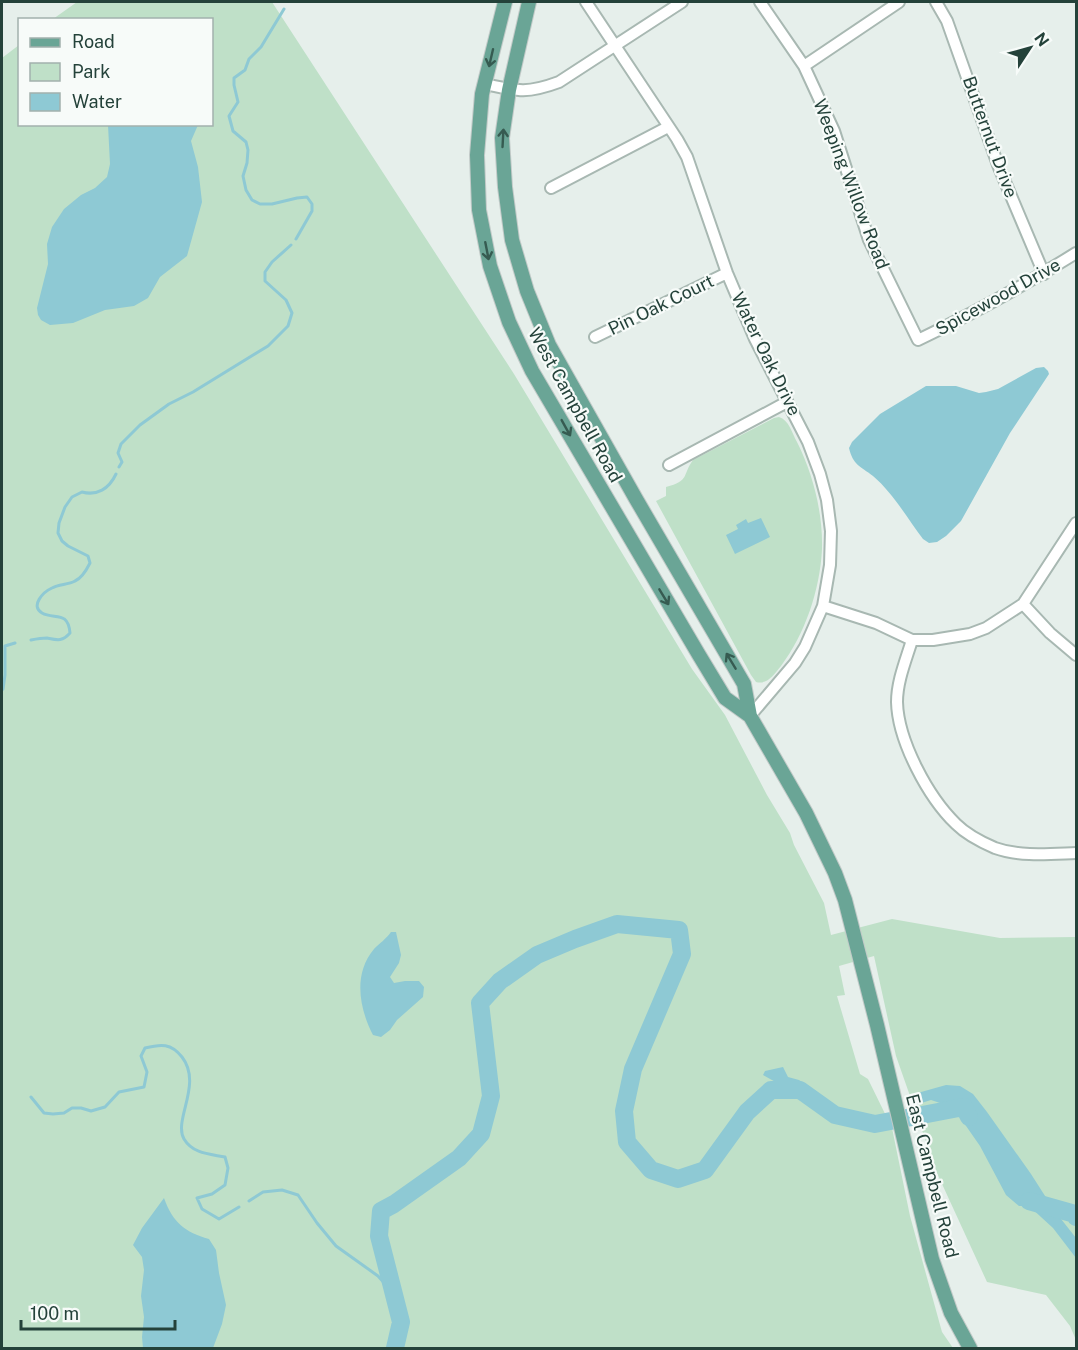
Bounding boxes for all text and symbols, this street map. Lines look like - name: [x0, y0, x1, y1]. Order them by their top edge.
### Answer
- legend: [18, 18, 213, 126]
- north arrow: [1000, 18, 1060, 78]
- text: N: [1030, 29, 1053, 50]
- text: Road: [72, 31, 115, 52]
- one-way arrow: [484, 49, 496, 68]
- text: Park: [72, 61, 110, 82]
- street label: Butternut Drive: [959, 73, 1022, 201]
- text: Water: [72, 91, 122, 112]
- street label: Weeping Willow Road: [809, 96, 894, 272]
- one-way arrow: [498, 129, 509, 148]
- one-way arrow: [482, 241, 493, 261]
- street label: Spicewood Drive: [932, 254, 1064, 340]
- street label: Pin Oak Court: [604, 270, 717, 339]
- street label: Water Oak Drive: [727, 289, 805, 419]
- street label: West Campbell Road: [524, 324, 627, 486]
- one-way arrow: [561, 419, 572, 437]
- one-way arrow: [658, 588, 670, 605]
- one-way arrow: [725, 653, 737, 670]
- street label: East Campbell Road: [902, 1092, 963, 1260]
- scale bar: [21, 1293, 176, 1331]
- text: 100 m: [30, 1303, 79, 1324]

